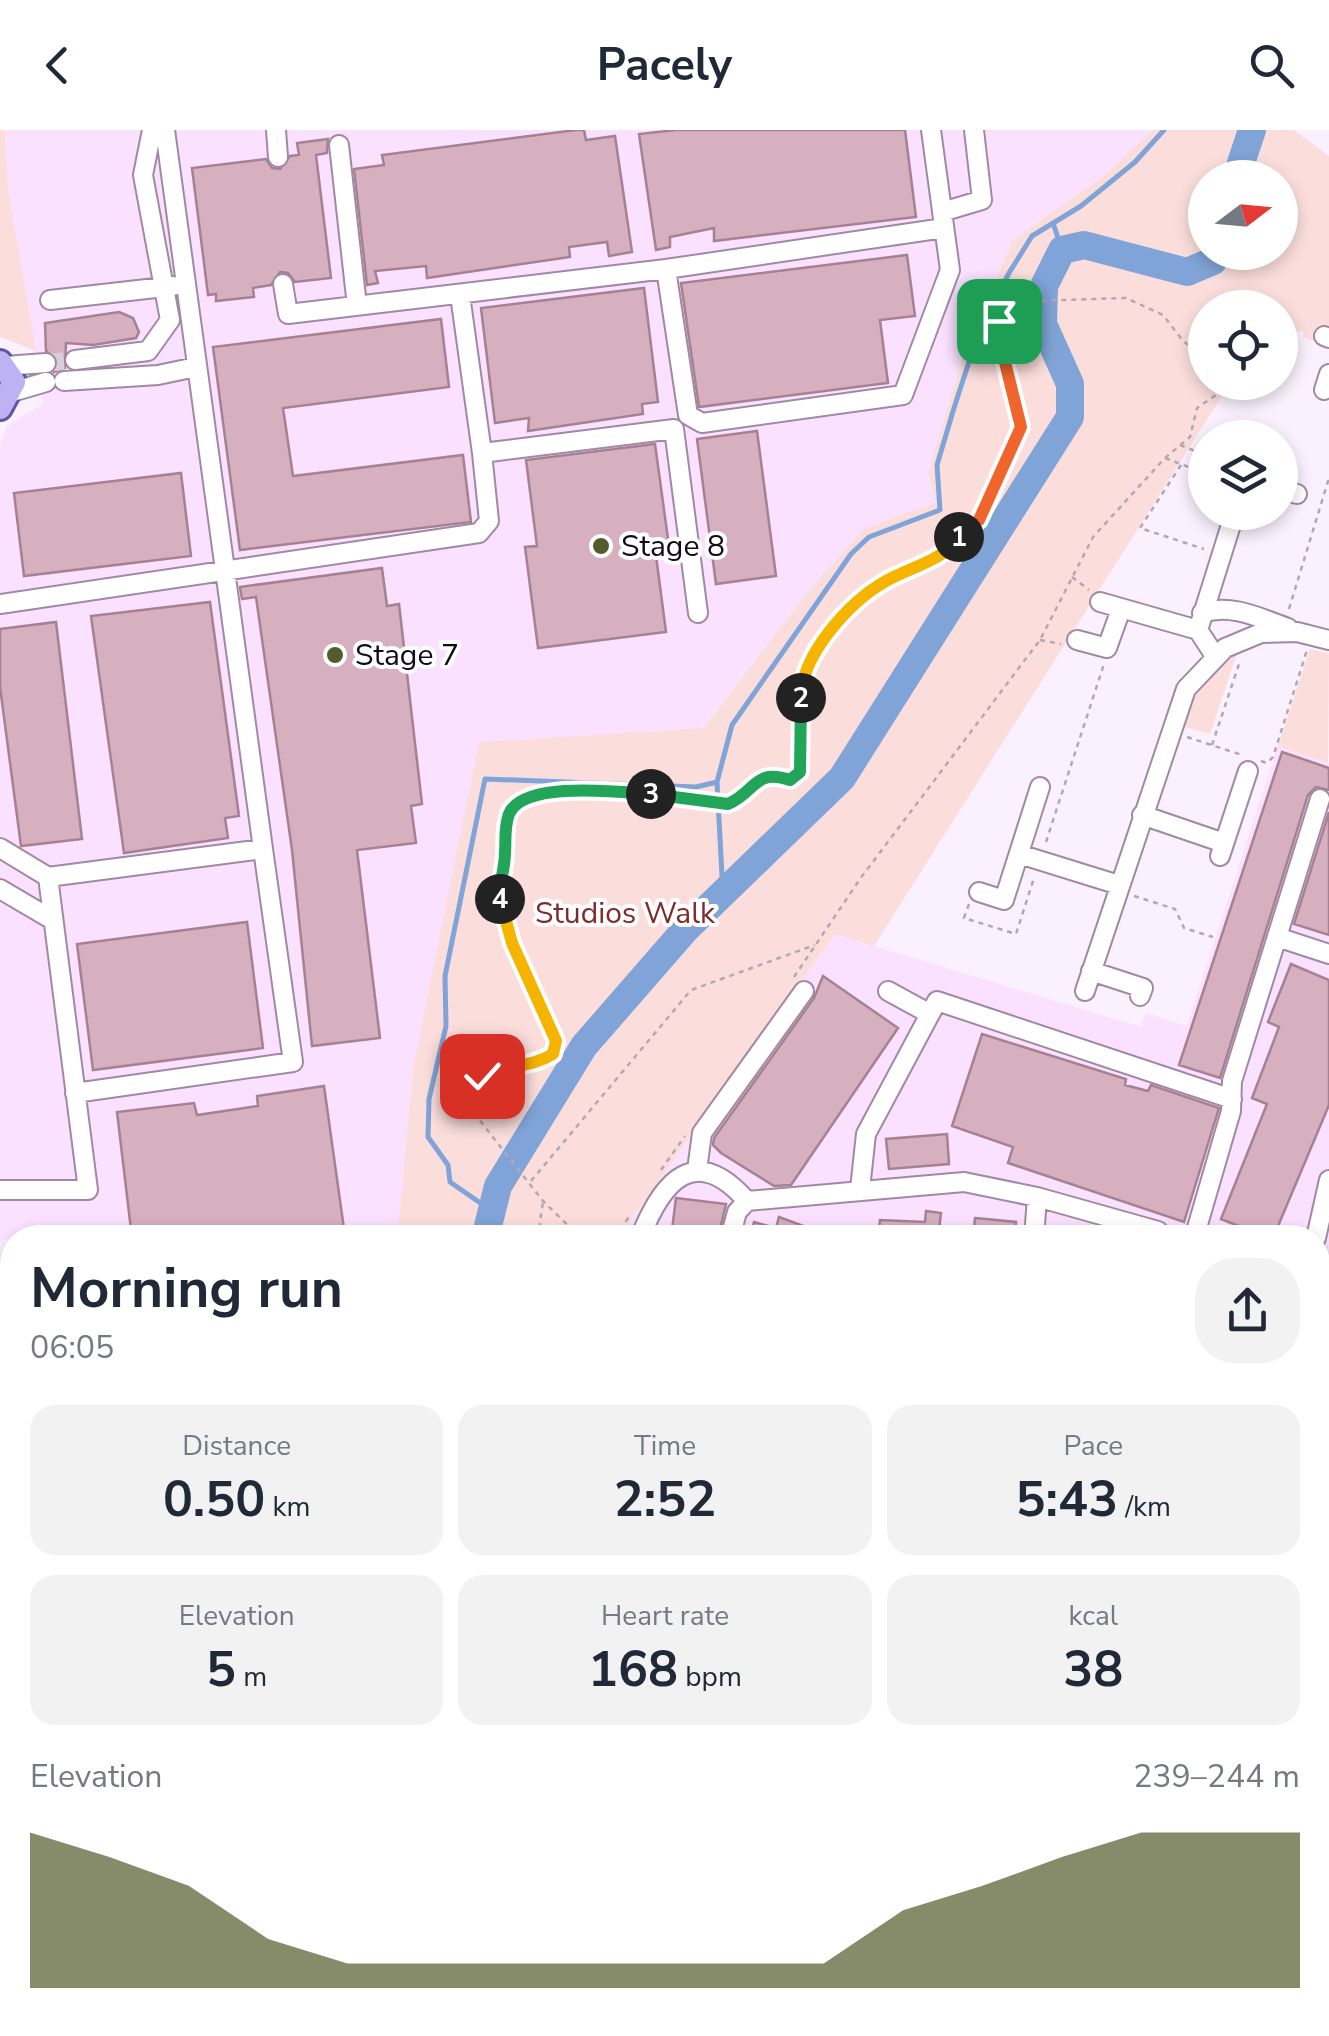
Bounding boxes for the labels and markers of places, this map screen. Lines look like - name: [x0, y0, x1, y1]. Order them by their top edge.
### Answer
- pin: [957, 279, 1042, 364]
- pin: 1: [934, 512, 984, 562]
- place label: Stage 8: [621, 526, 725, 567]
- marker: Stage 8: [590, 535, 612, 557]
- place label: Stage 7: [355, 635, 459, 676]
- marker: Stage 7: [324, 644, 346, 666]
- pin: 2: [776, 673, 826, 723]
- pin: 3: [626, 769, 676, 819]
- pin: 4: [475, 874, 525, 924]
- pin: [440, 1034, 525, 1119]

